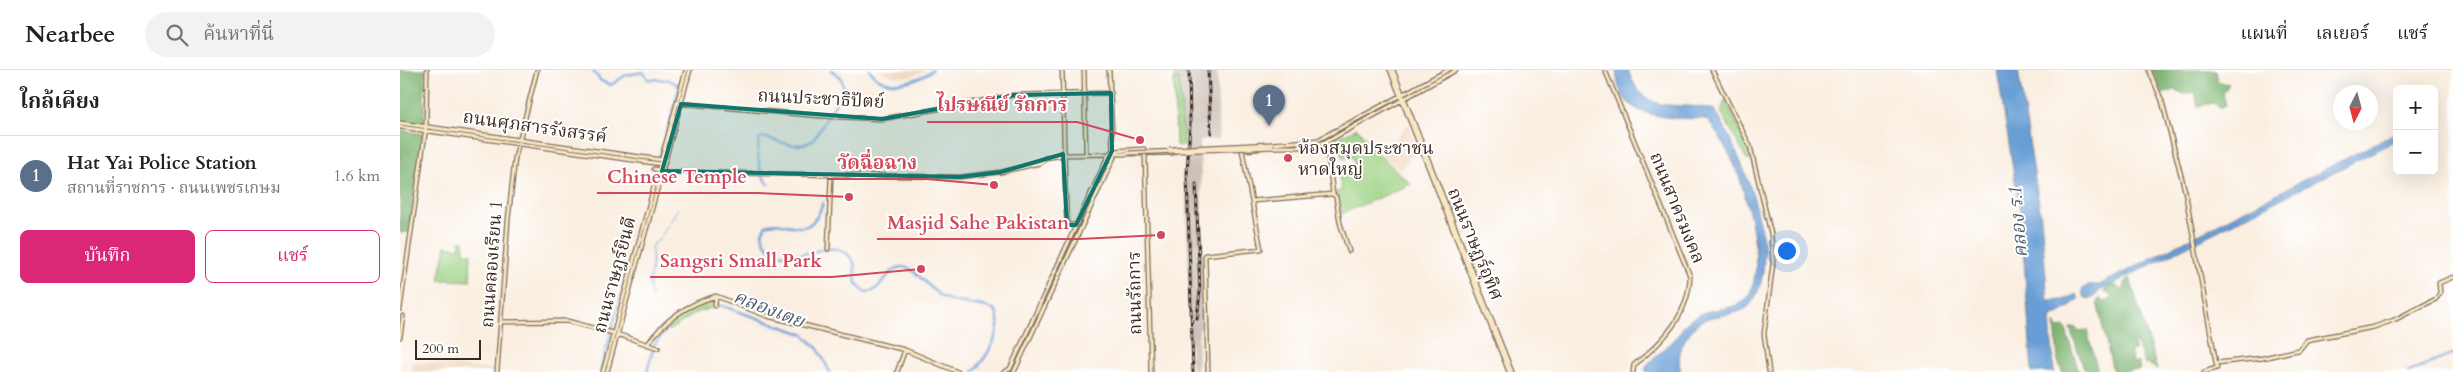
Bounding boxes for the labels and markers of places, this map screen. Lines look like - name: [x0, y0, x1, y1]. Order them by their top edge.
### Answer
- pin: 1: [1253, 85, 1285, 126]
- callout: ไปรษณีย์ รัถการ: [927, 88, 1077, 122]
- place label: ห้องสมุดประชาชน หาดใหญ่: [1298, 136, 1434, 182]
- callout: วัดฉื่อฉาง: [827, 145, 927, 179]
- marker: ห้องสมุดประชาชน หาดใหญ่: [1282, 152, 1294, 164]
- callout: Chinese Temple: [597, 159, 757, 193]
- callout: Masjid Sahe Pakistan: [877, 205, 1079, 239]
- callout: Sangsri Small Park: [650, 243, 832, 277]

